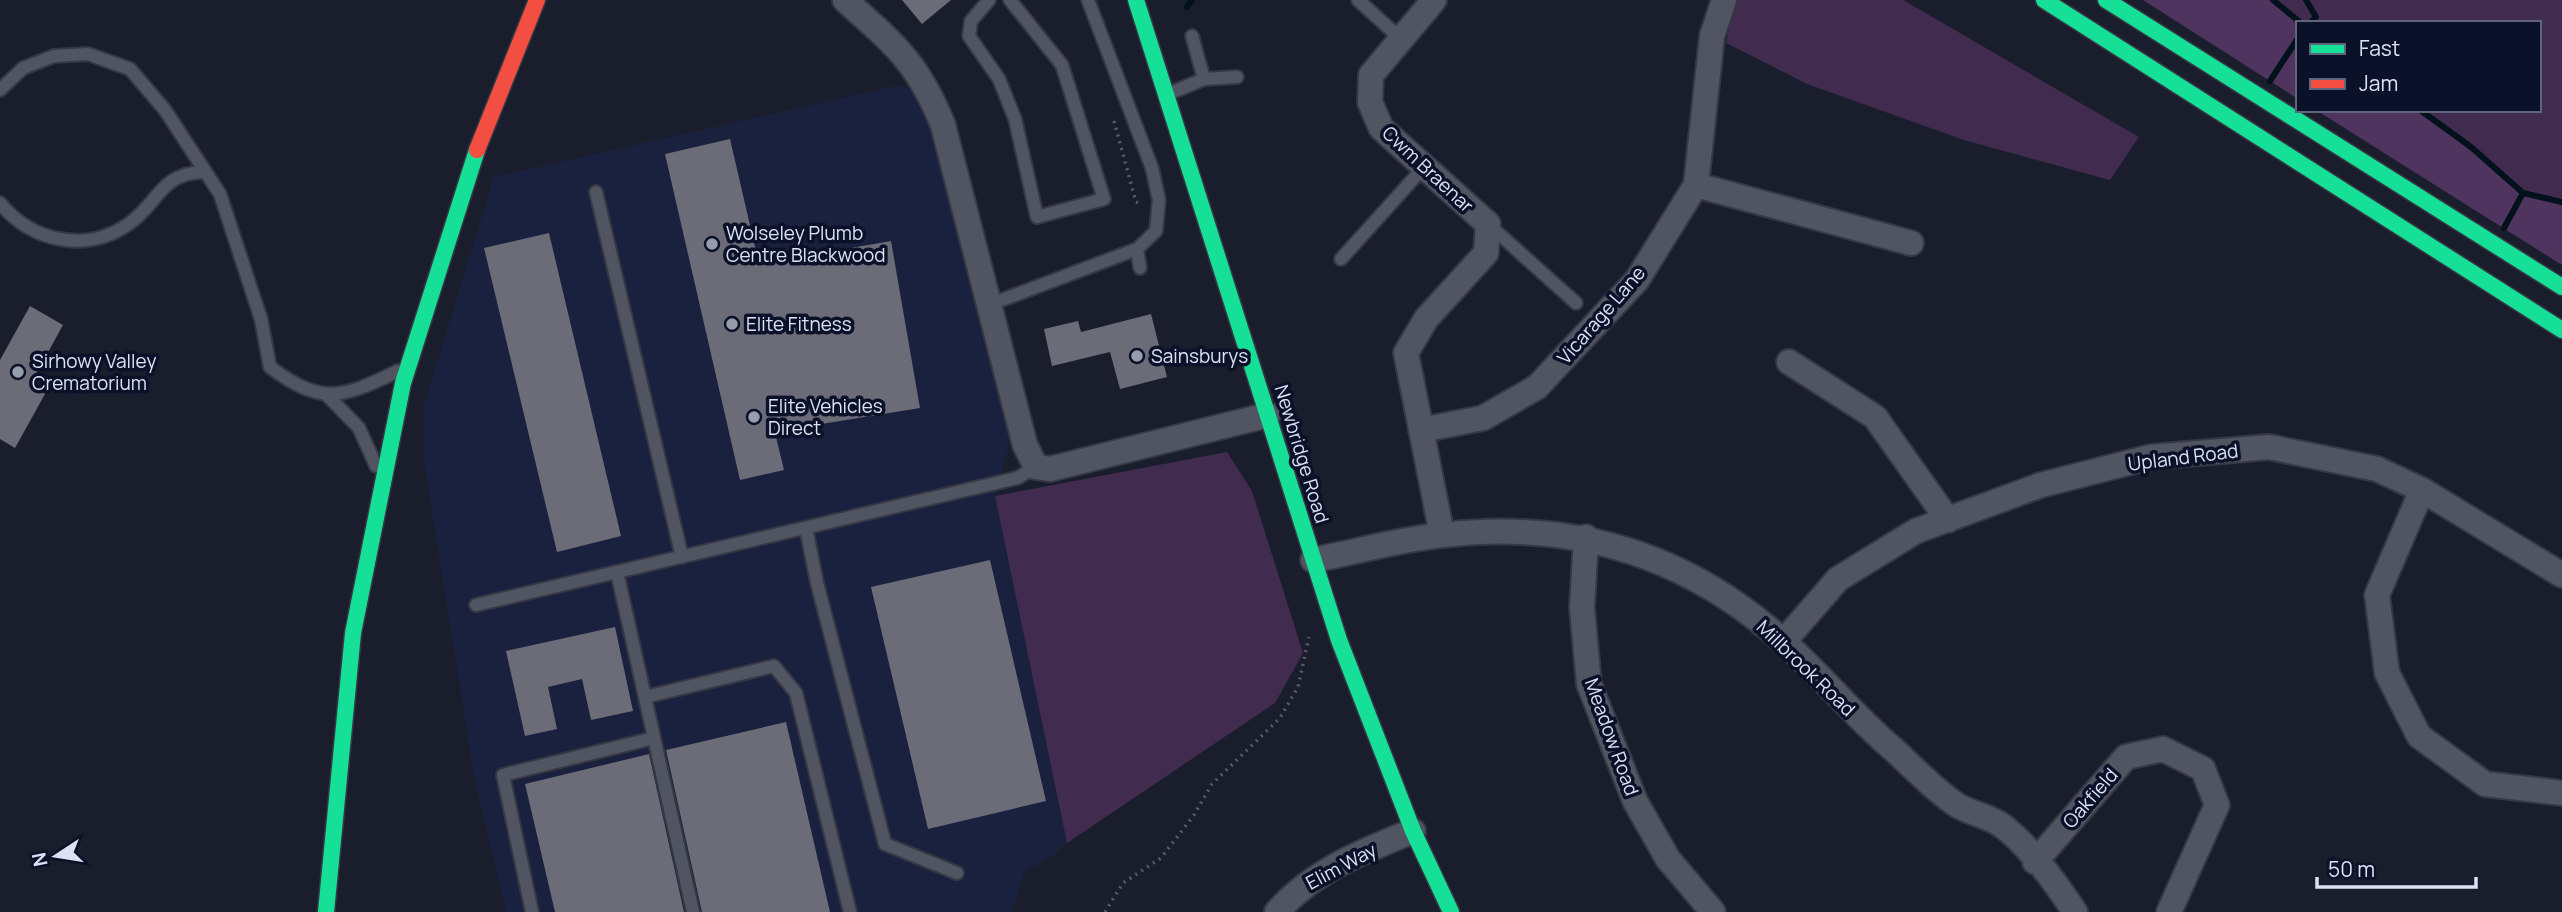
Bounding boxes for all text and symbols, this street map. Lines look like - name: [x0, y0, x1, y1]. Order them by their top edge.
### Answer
- legend: [2296, 21, 2541, 112]
- text: Fast: [2359, 34, 2400, 62]
- text: Jam: [2359, 69, 2398, 97]
- street label: Cwm Braenar: [1377, 120, 1479, 218]
- place label: Wolseley Plumb Centre Blackwood: [726, 220, 885, 268]
- marker: Wolseley Plumb Centre Blackwood: [704, 236, 720, 252]
- street label: Vicarage Lane: [1551, 260, 1651, 370]
- place label: Elite Fitness: [746, 311, 852, 337]
- marker: Elite Fitness: [724, 316, 740, 332]
- place label: Sainsburys: [1151, 343, 1248, 369]
- place label: Sirhowy Valley Crematorium: [32, 348, 156, 396]
- marker: Sainsburys: [1129, 348, 1145, 364]
- marker: Sirhowy Valley Crematorium: [10, 364, 26, 380]
- street label: Newbridge Road: [1269, 382, 1335, 526]
- place label: Elite Vehicles Direct: [768, 393, 883, 441]
- marker: Elite Vehicles Direct: [746, 409, 762, 425]
- street label: Upland Road: [2126, 437, 2240, 477]
- street label: Millbrook Road: [1751, 614, 1861, 722]
- street label: Meadow Road: [1579, 675, 1645, 799]
- street label: Oakfield: [2057, 762, 2123, 834]
- north arrow: [21, 821, 91, 891]
- street label: Elim Way: [1301, 837, 1381, 895]
- scale bar: [2317, 846, 2476, 890]
- text: N: [25, 850, 54, 869]
- text: 50 m: [2328, 855, 2375, 883]

